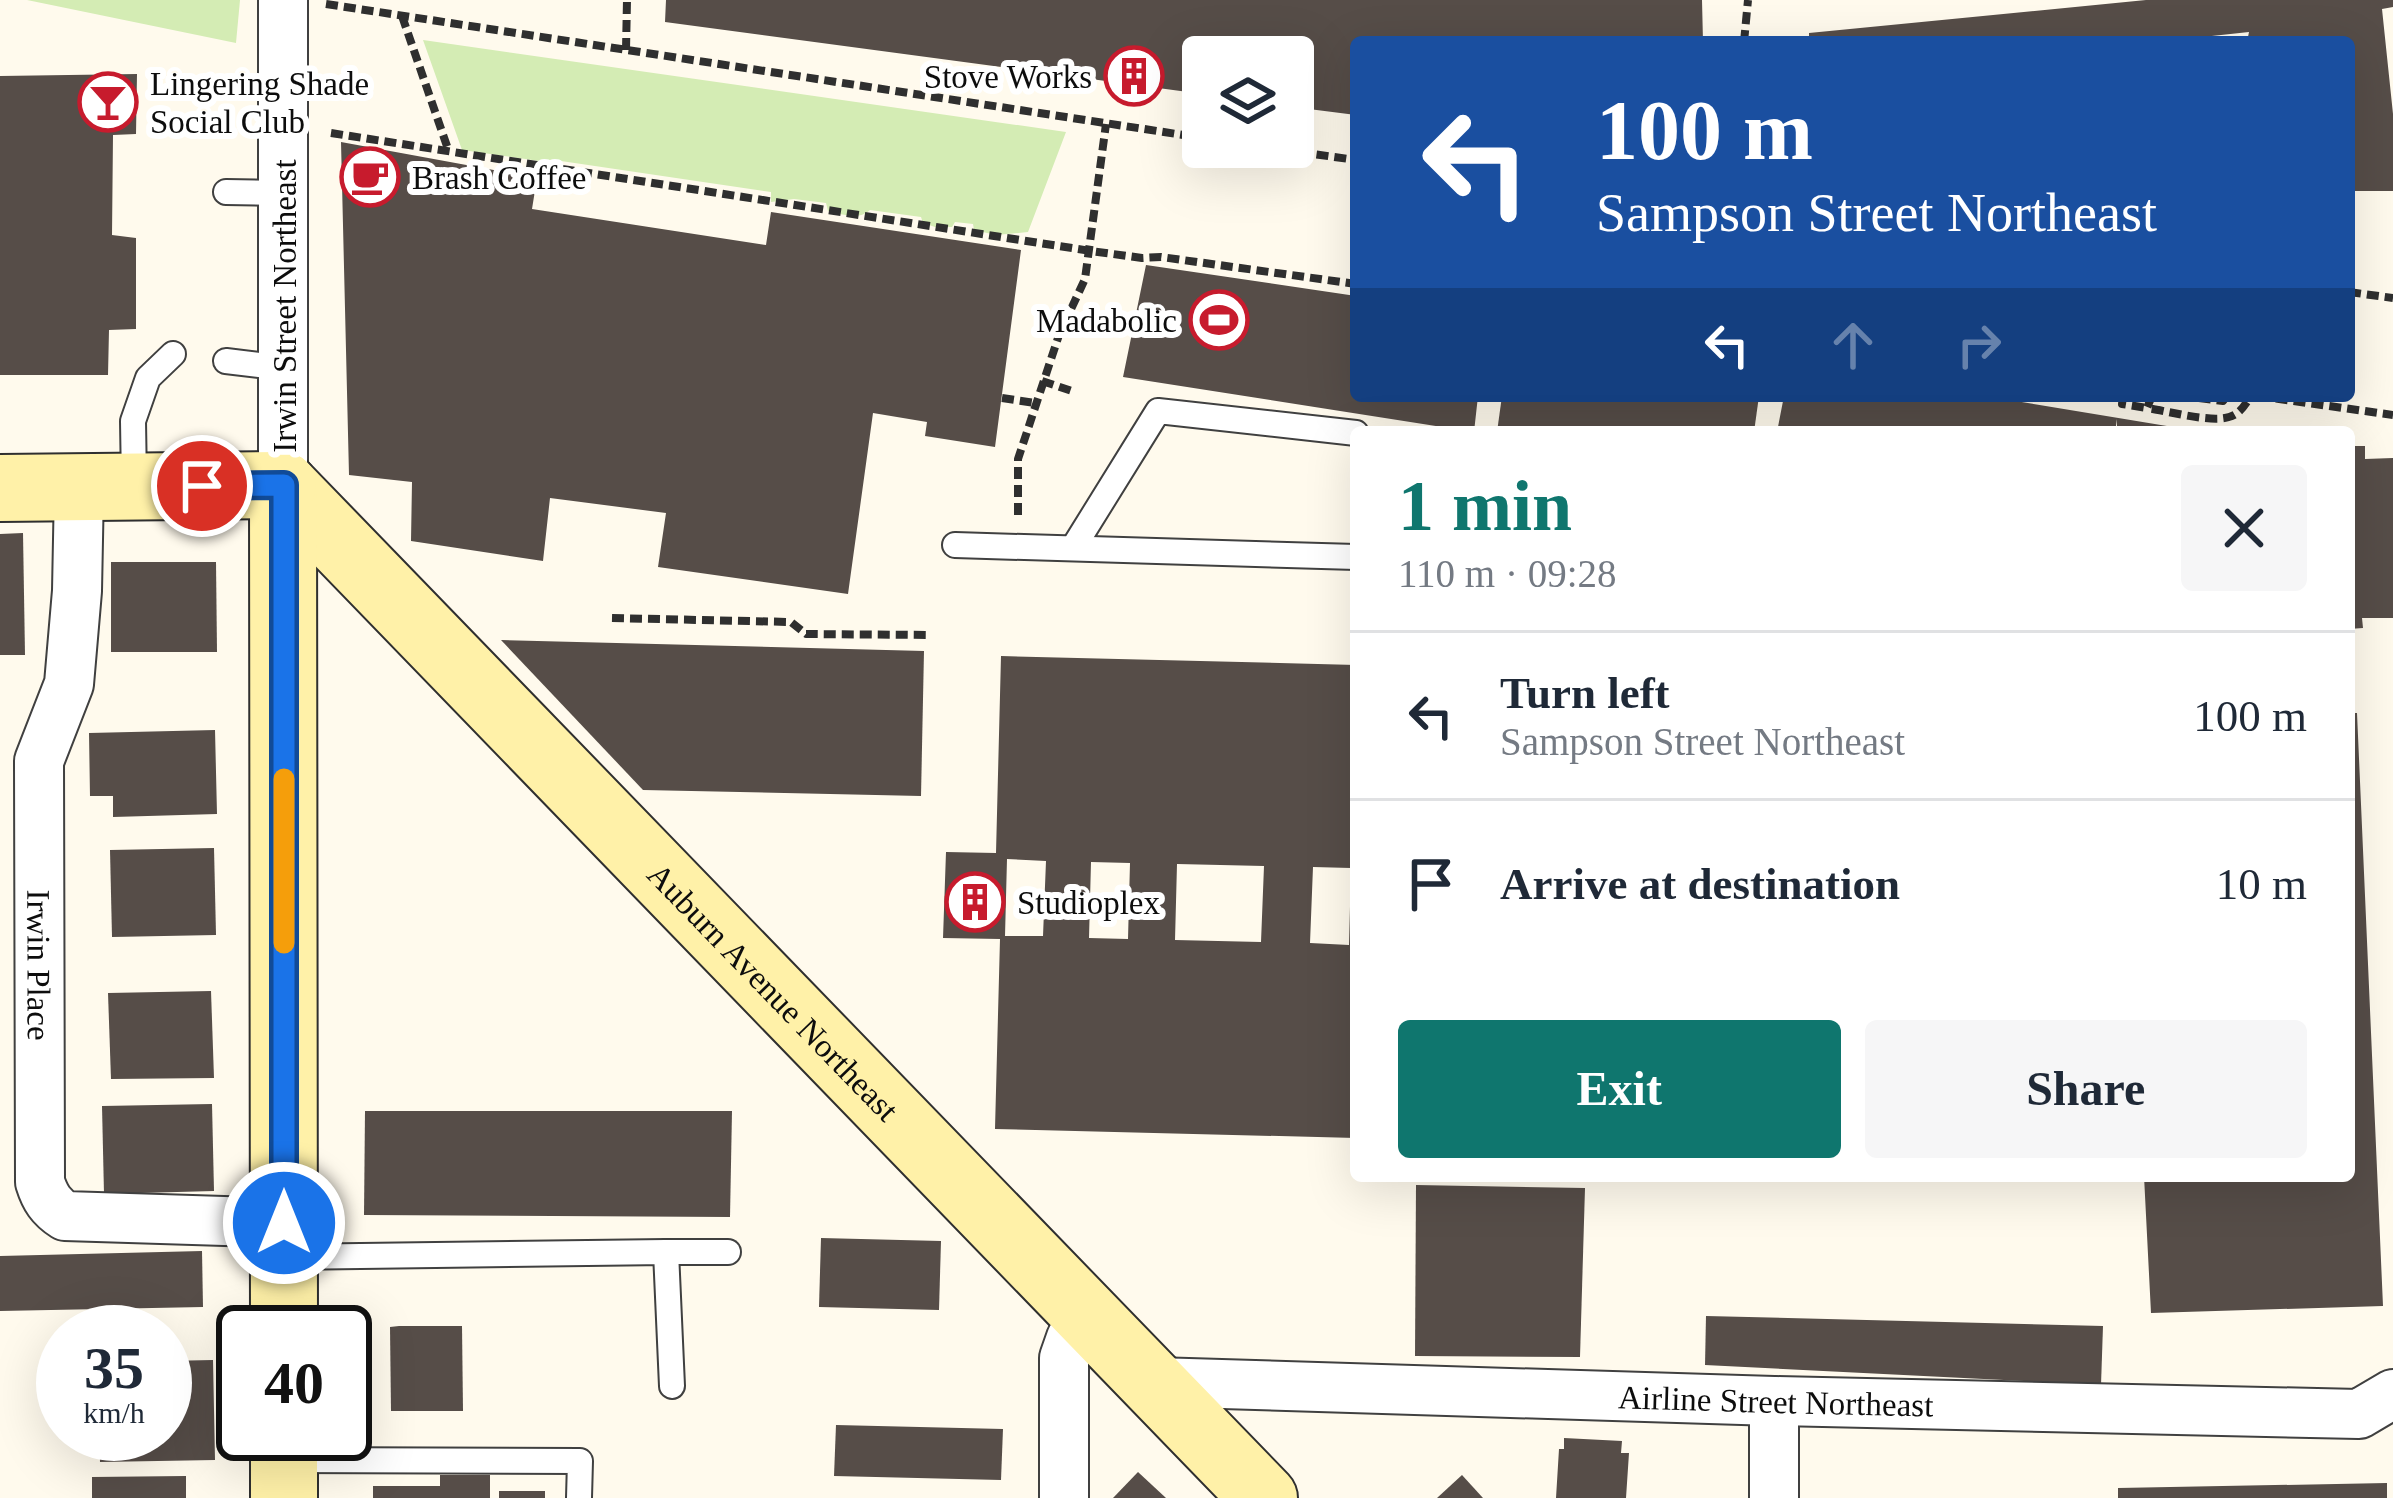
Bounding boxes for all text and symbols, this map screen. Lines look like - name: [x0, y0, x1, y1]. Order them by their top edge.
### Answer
- map controls: [1182, 36, 1314, 168]
- button: layers: [1182, 36, 1314, 168]
- building icon: Stove Works: [1103, 45, 1165, 107]
- place label: Stove Works: [924, 59, 1092, 95]
- place label: Lingering Shade Social Club: [150, 66, 369, 140]
- bar icon: Lingering Shade Social Club: [77, 71, 139, 133]
- icon: left: [1398, 84, 1554, 240]
- text: 100 m: [1596, 84, 1813, 177]
- cafe icon: Brash Coffee: [339, 146, 401, 208]
- street label: Irwin Street Northeast: [267, 159, 303, 453]
- place label: Brash Coffee: [412, 160, 586, 196]
- text: Sampson Street Northeast: [1596, 183, 2157, 243]
- sports icon: Madabolic: [1188, 289, 1250, 351]
- place label: Madabolic: [1036, 303, 1177, 339]
- icon: left: [1694, 312, 1760, 378]
- icon: ahead: [1820, 312, 1886, 378]
- icon: right: [1946, 312, 2012, 378]
- pin: [151, 435, 253, 537]
- icon: arrive: [169, 453, 235, 519]
- button: close: [2181, 465, 2307, 591]
- text: 1 min: [1398, 466, 1572, 546]
- text: 110 m · 09:28: [1398, 552, 1616, 595]
- text: Turn left: [1500, 668, 1670, 718]
- icon: left: [1398, 683, 1464, 749]
- text: 100 m: [2193, 691, 2307, 741]
- text: Sampson Street Northeast: [1500, 720, 1905, 763]
- icon: arrive: [1398, 851, 1464, 917]
- street label: Auburn Avenue Northeast: [640, 856, 905, 1128]
- text: Arrive at destination: [1500, 859, 1900, 909]
- text: 10 m: [2216, 859, 2307, 909]
- building icon: Studioplex: [944, 871, 1006, 933]
- place label: Studioplex: [1017, 885, 1161, 921]
- street label: Irwin Place: [20, 889, 57, 1041]
- button: Exit: [1398, 1020, 1841, 1158]
- button: Share: [1865, 1020, 2307, 1158]
- position arrow: [221, 1160, 347, 1286]
- speed limit sign: 40: [216, 1305, 372, 1461]
- text: 35: [84, 1335, 144, 1401]
- street label: Airline Street Northeast: [1618, 1379, 1934, 1424]
- text: km/h: [83, 1396, 145, 1429]

